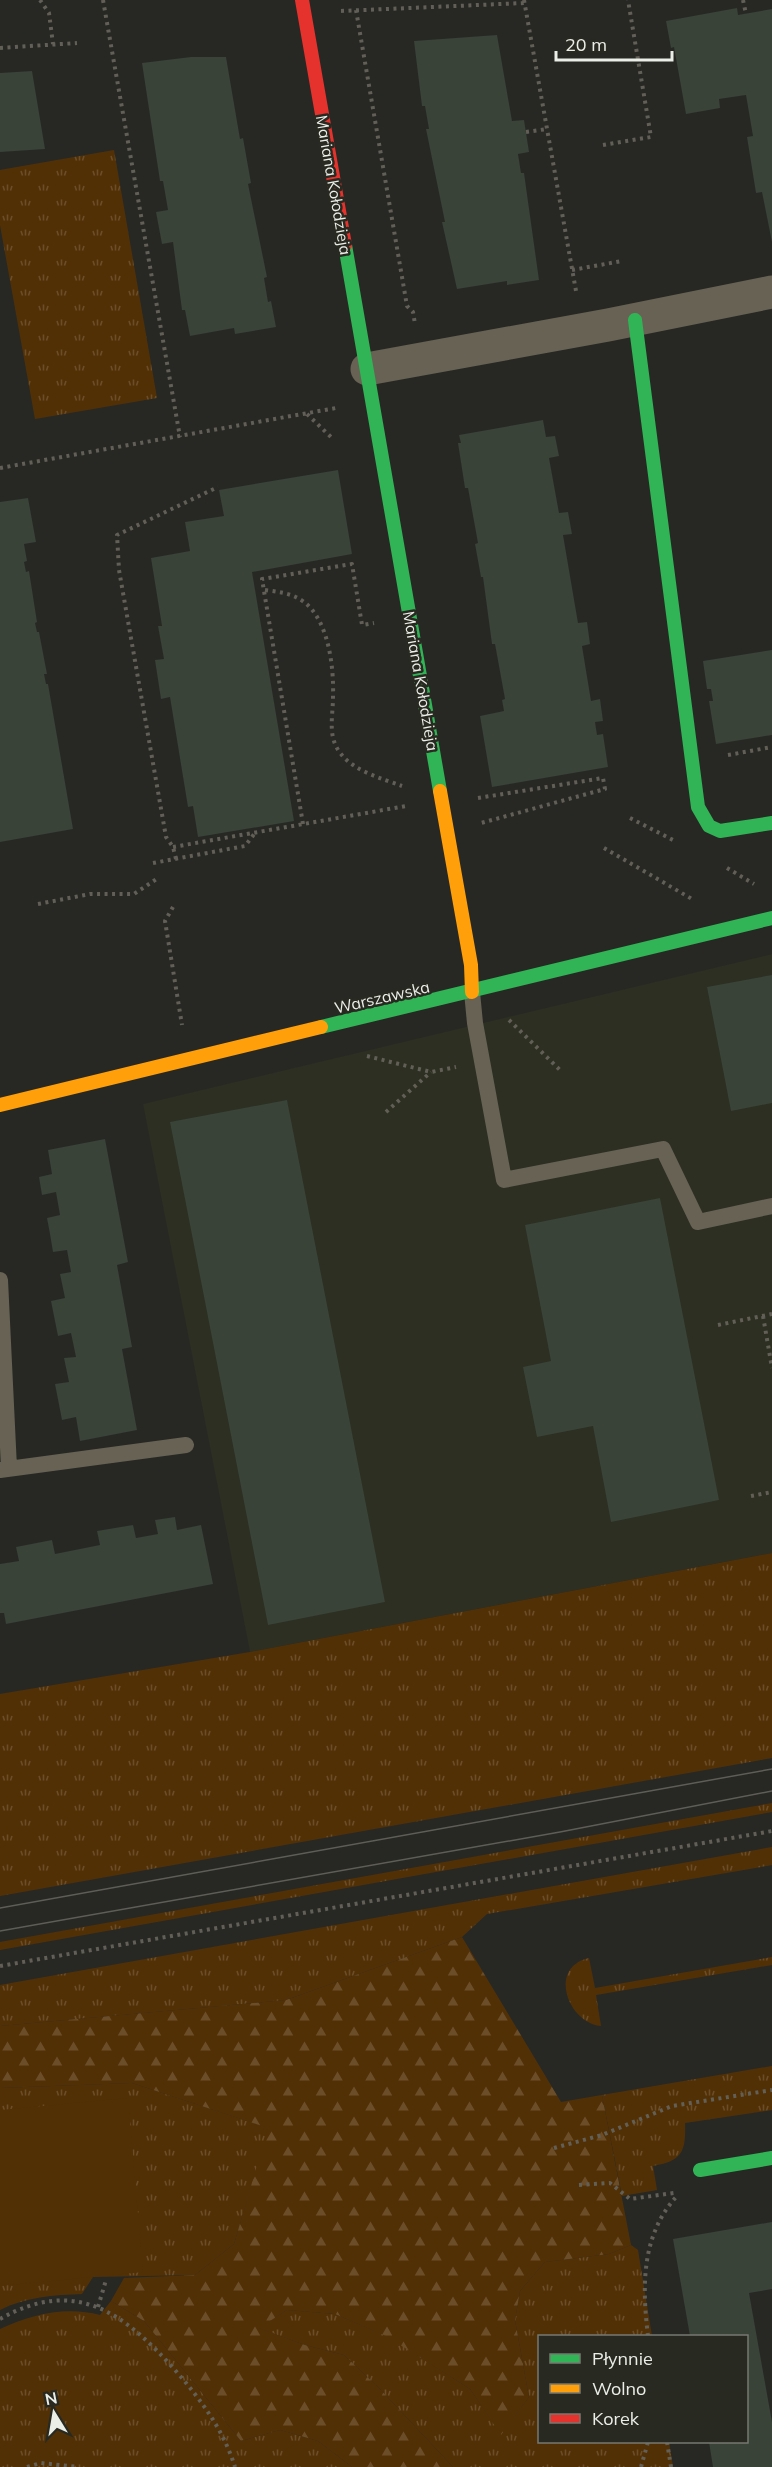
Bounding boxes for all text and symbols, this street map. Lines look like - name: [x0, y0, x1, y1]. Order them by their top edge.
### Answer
- scale bar: [556, 24, 672, 62]
- text: 20 m: [565, 33, 607, 56]
- street label: Mariana Kołodzieja: [312, 114, 356, 256]
- street label: Mariana Kołodzieja: [399, 610, 443, 752]
- street label: Warszawska: [332, 976, 432, 1018]
- legend: [538, 2335, 748, 2443]
- text: Płynnie: [592, 2347, 653, 2370]
- text: Wolno: [592, 2377, 646, 2400]
- north arrow: [24, 2383, 84, 2443]
- text: N: [43, 2387, 59, 2409]
- text: Korek: [592, 2407, 640, 2430]

